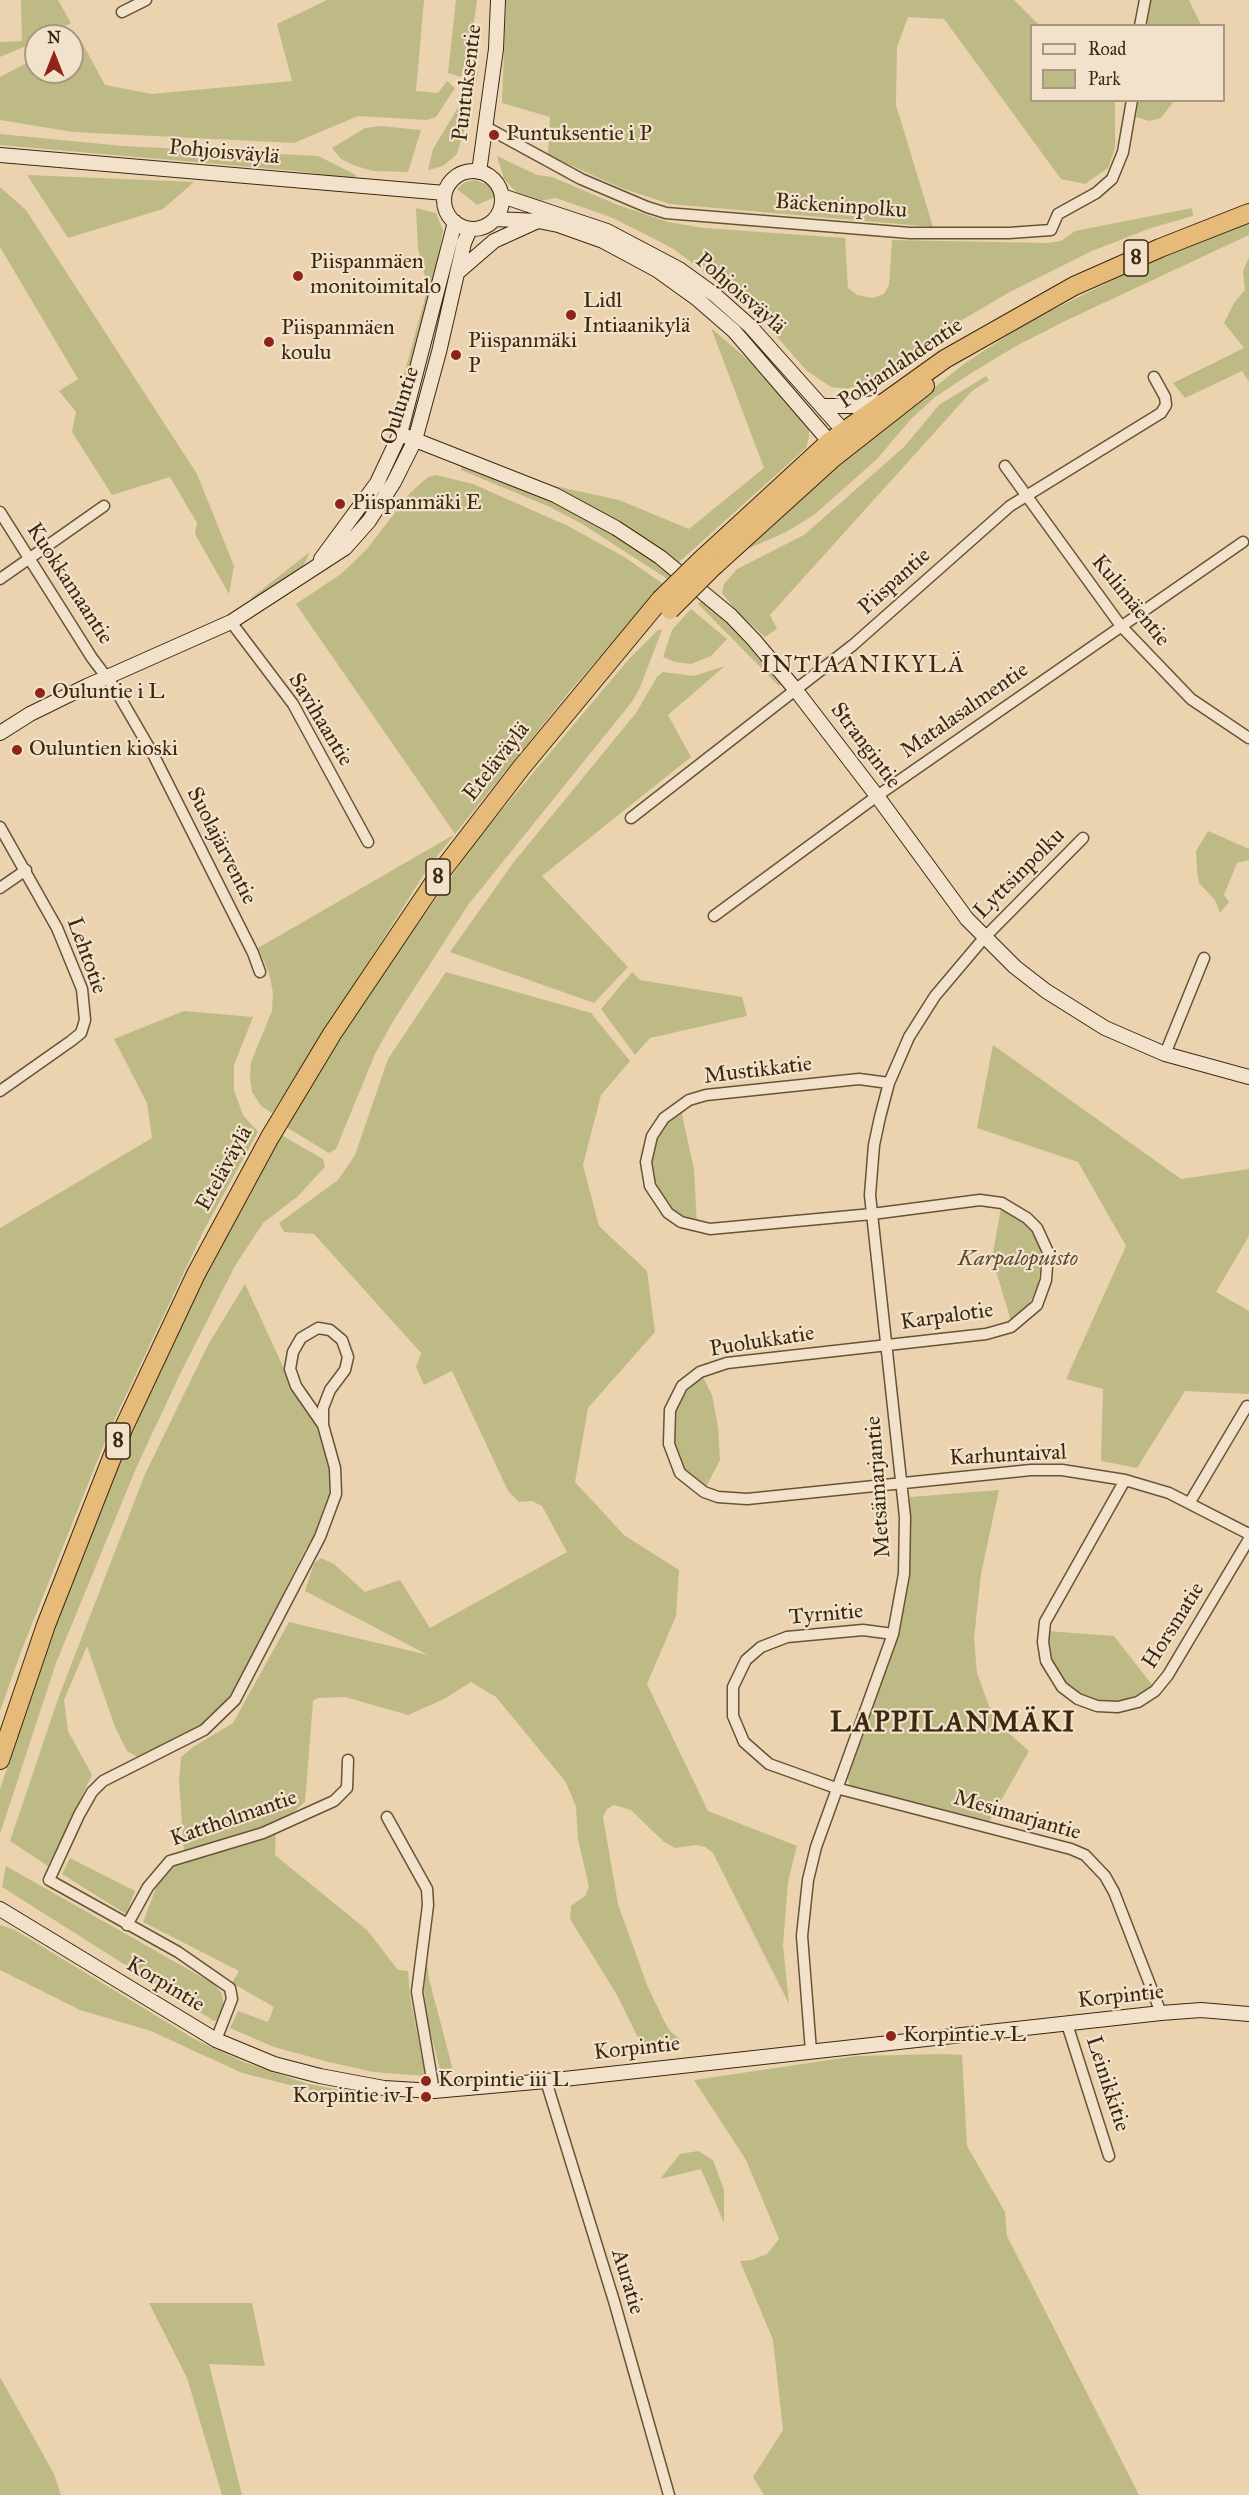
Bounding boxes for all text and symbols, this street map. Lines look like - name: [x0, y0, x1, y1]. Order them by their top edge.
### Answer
- street label: Puntuksentie: [448, 23, 488, 143]
- north arrow: [24, 24, 84, 84]
- legend: [1030, 24, 1225, 102]
- text: N: [47, 28, 61, 47]
- text: Road: [1088, 38, 1126, 60]
- text: Park: [1088, 68, 1121, 90]
- place label: Puntuksentie i P: [506, 122, 652, 148]
- marker: Puntuksentie i P: [487, 128, 501, 142]
- street label: Pohjoisväylä: [167, 135, 281, 171]
- street label: Bäckeninpolku: [774, 189, 908, 225]
- road number: 8: [1124, 240, 1148, 276]
- street label: Pohjoisväylä: [689, 248, 791, 340]
- place label: Piispanmäen monitoimitalo: [310, 250, 441, 302]
- marker: Piispanmäen monitoimitalo: [291, 269, 305, 283]
- place label: Lidl Intiaanikylä: [583, 289, 690, 340]
- marker: Lidl Intiaanikylä: [564, 308, 578, 322]
- street label: Pohjanlahdentie: [834, 313, 968, 415]
- place label: Piispanmäen koulu: [281, 316, 395, 368]
- place label: Piispanmäki P: [468, 329, 577, 380]
- marker: Piispanmäen koulu: [262, 335, 276, 349]
- marker: Piispanmäki P: [449, 348, 463, 362]
- street label: Ouluntie: [376, 364, 426, 448]
- place label: Piispanmäki E: [352, 491, 481, 517]
- marker: Piispanmäki E: [333, 497, 347, 511]
- street label: Kuokkamaantie: [20, 518, 118, 650]
- street label: Piispantie: [854, 543, 936, 621]
- street label: Kulimäentie: [1085, 550, 1175, 652]
- district label: INTIAANIKYLÄ: [760, 652, 966, 680]
- street label: Matalasalmentie: [896, 657, 1034, 765]
- street label: Savihaantie: [282, 669, 358, 771]
- place label: Ouluntie i L: [52, 680, 165, 706]
- marker: Ouluntie i L: [33, 686, 47, 700]
- street label: Strangintie: [824, 698, 906, 794]
- street label: Eteläväylä: [458, 717, 536, 807]
- place label: Ouluntien kioski: [29, 737, 178, 763]
- marker: Ouluntien kioski: [10, 743, 24, 757]
- street label: Suolajärventie: [180, 783, 262, 909]
- street label: Lyttsinpolku: [969, 823, 1071, 925]
- road number: 8: [426, 859, 450, 895]
- street label: Lehtotie: [60, 914, 112, 998]
- street label: Mustikkatie: [702, 1051, 814, 1091]
- street label: Eteläväylä: [191, 1122, 259, 1216]
- park label: Karpalopuisto: [958, 1247, 1078, 1273]
- street label: Karpalotie: [899, 1297, 995, 1337]
- street label: Puolukkatie: [708, 1321, 816, 1363]
- street label: Metsämarjantie: [861, 1415, 897, 1559]
- road number: 8: [106, 1423, 130, 1459]
- street label: Karhuntaival: [949, 1440, 1067, 1472]
- street label: Horsmatie: [1137, 1578, 1211, 1674]
- street label: Tyrnitie: [788, 1599, 864, 1631]
- district label: LAPPILANMÄKI: [830, 1707, 1076, 1741]
- street label: Kattholmantie: [167, 1785, 301, 1853]
- street label: Mesimarjantie: [950, 1785, 1084, 1847]
- street label: Korpintie: [121, 1951, 209, 2019]
- street label: Korpintie: [1077, 1979, 1165, 2015]
- place label: Korpintie v L: [903, 2023, 1026, 2049]
- marker: Korpintie v L: [884, 2029, 898, 2043]
- street label: Korpintie: [593, 2031, 681, 2067]
- street label: Leinikkitie: [1079, 2033, 1135, 2135]
- place label: Korpintie iii L: [438, 2068, 568, 2094]
- marker: Korpintie iii L: [419, 2074, 433, 2088]
- place label: Korpintie iv I: [292, 2084, 414, 2110]
- marker: Korpintie iv I: [419, 2090, 433, 2104]
- street label: Auratie: [605, 2246, 649, 2318]

